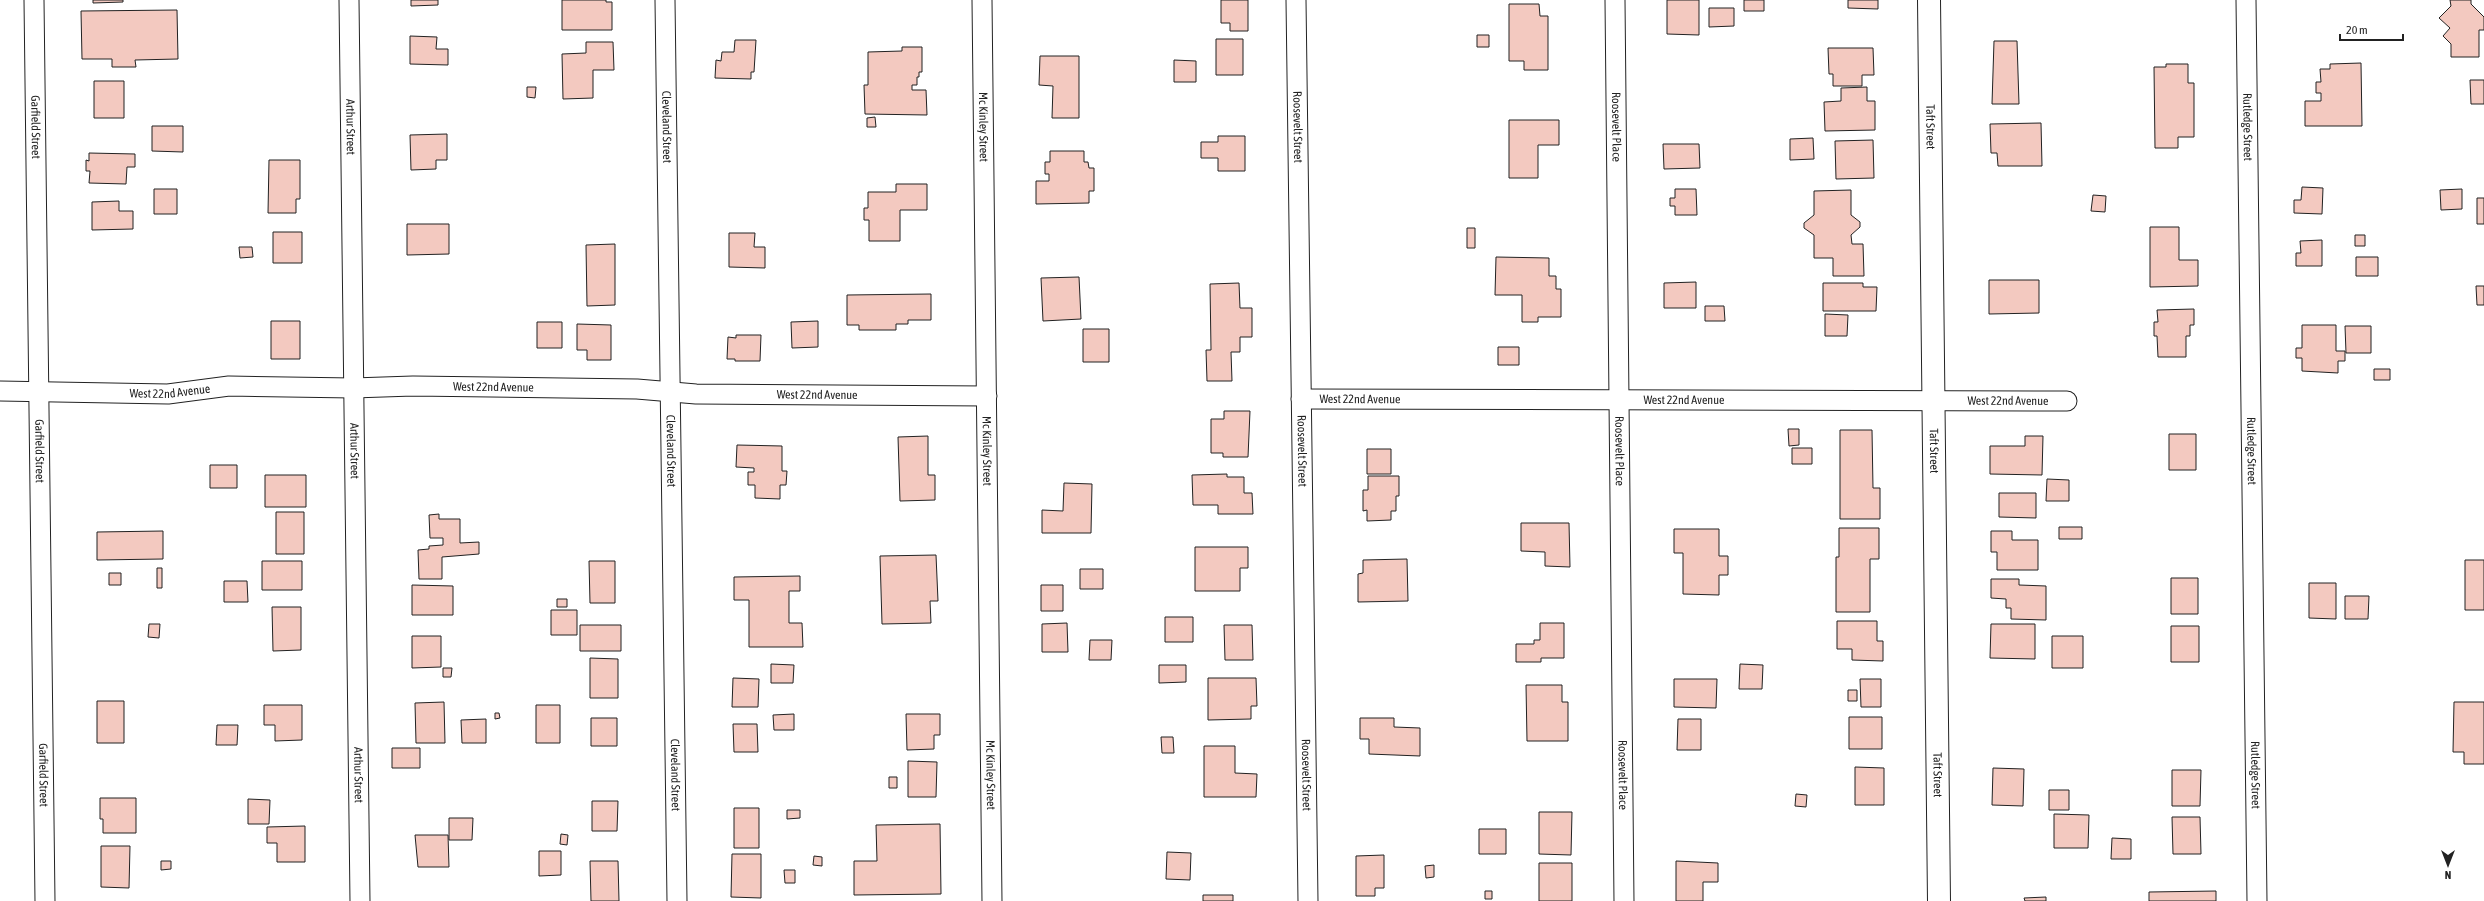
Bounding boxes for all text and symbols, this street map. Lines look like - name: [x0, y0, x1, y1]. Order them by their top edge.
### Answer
- scale bar: [2340, 16, 2403, 42]
- text: 20 m: [2346, 23, 2368, 37]
- street label: Cleveland Street: [659, 91, 674, 164]
- street label: Roosevelt Street: [1290, 91, 1305, 164]
- street label: Mc Kinley Street: [976, 92, 991, 163]
- street label: Roosevelt Place: [1609, 92, 1624, 162]
- street label: Rutledge Street: [2240, 93, 2255, 162]
- street label: Garfield Street: [28, 95, 43, 159]
- street label: Arthur Street: [343, 99, 358, 156]
- street label: Taft Street: [1923, 104, 1938, 150]
- street label: West 22nd Avenue: [453, 380, 534, 395]
- street label: West 22nd Avenue: [129, 382, 211, 401]
- street label: West 22nd Avenue: [777, 388, 858, 402]
- street label: West 22nd Avenue: [1320, 392, 1400, 406]
- street label: West 22nd Avenue: [1644, 393, 1724, 407]
- street label: West 22nd Avenue: [1968, 394, 2048, 408]
- street label: Cleveland Street: [664, 415, 678, 488]
- street label: Roosevelt Street: [1295, 415, 1309, 488]
- street label: Mc Kinley Street: [980, 416, 994, 487]
- street label: Roosevelt Place: [1612, 416, 1627, 486]
- street label: Rutledge Street: [2244, 417, 2259, 486]
- street label: Garfield Street: [32, 419, 47, 483]
- street label: Arthur Street: [347, 423, 362, 480]
- street label: Taft Street: [1927, 428, 1941, 474]
- street label: Cleveland Street: [668, 739, 683, 812]
- street label: Roosevelt Street: [1299, 739, 1314, 811]
- street label: Mc Kinley Street: [983, 740, 998, 811]
- street label: Roosevelt Place: [1615, 740, 1630, 810]
- street label: Rutledge Street: [2248, 741, 2263, 809]
- street label: Garfield Street: [36, 743, 51, 807]
- street label: Arthur Street: [351, 747, 366, 804]
- street label: Taft Street: [1930, 752, 1945, 798]
- north arrow: [2428, 845, 2468, 885]
- text: N: [2445, 869, 2451, 881]

